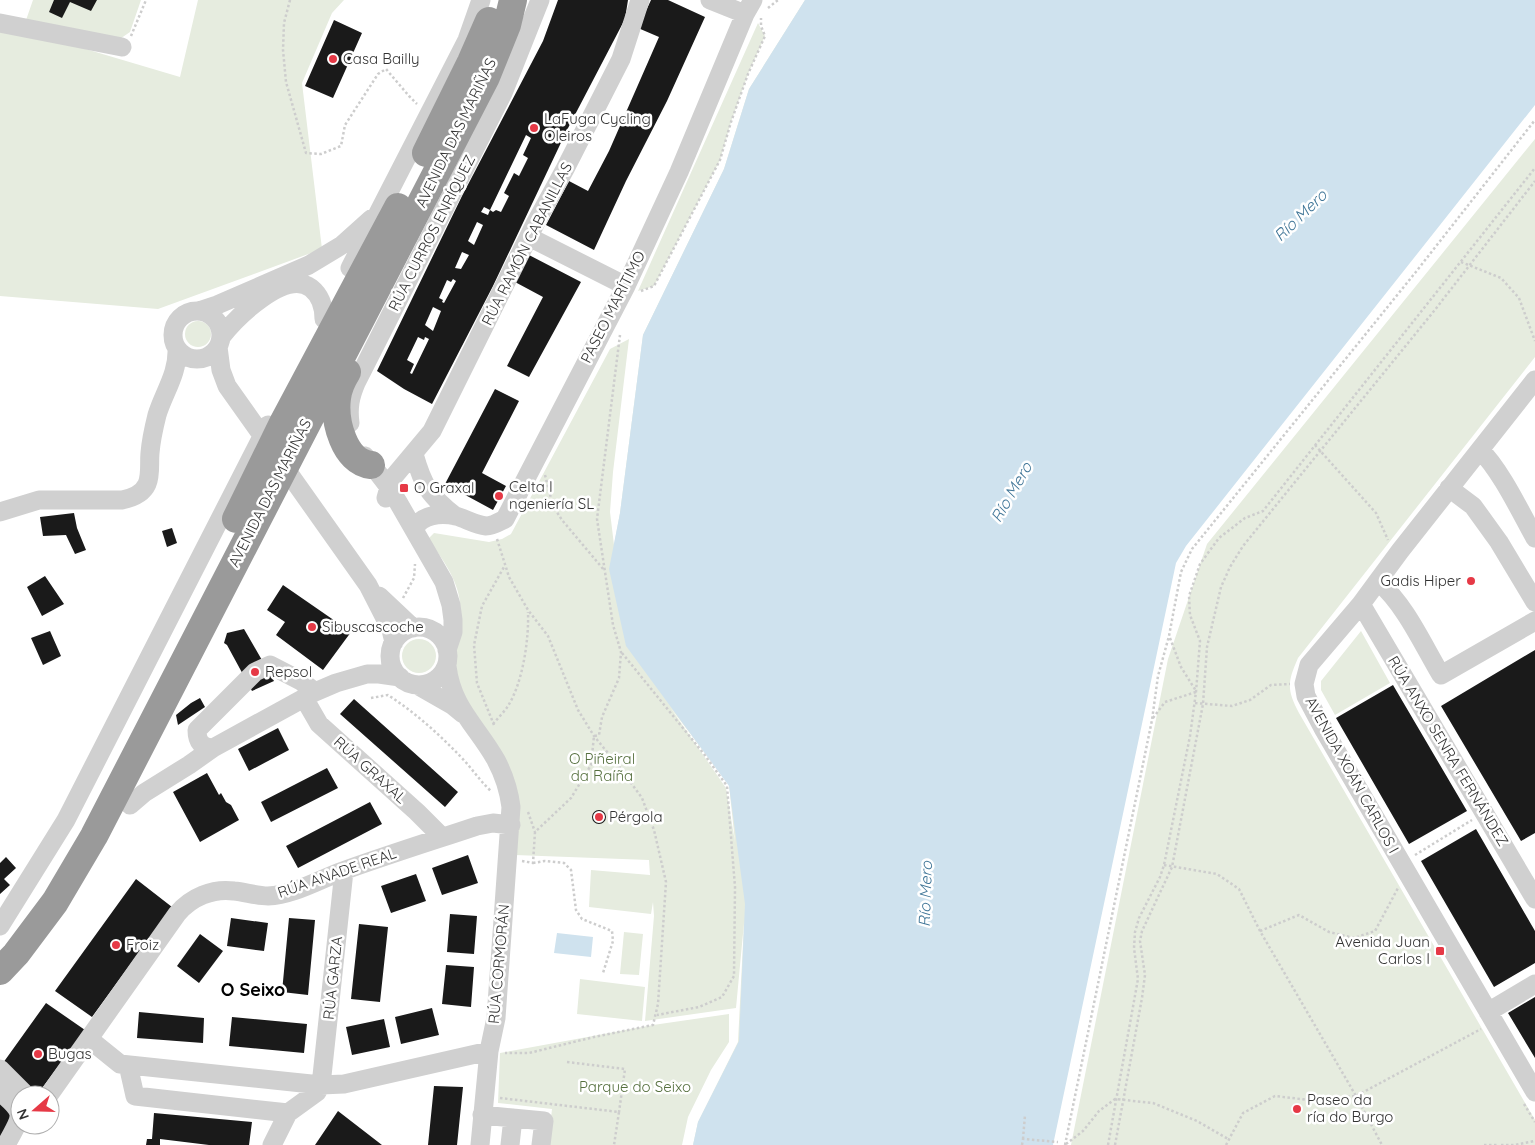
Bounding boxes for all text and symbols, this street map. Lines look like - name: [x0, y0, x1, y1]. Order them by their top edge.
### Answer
- place label: Casa Bailly: [343, 49, 420, 68]
- marker: Casa Bailly: [327, 53, 339, 65]
- street label: AVENIDA DAS MARIÑAS: [411, 55, 500, 211]
- place label: LaFuga Cycling Oleiros: [544, 109, 651, 145]
- marker: LaFuga Cycling Oleiros: [528, 122, 540, 134]
- street label: RÚA CURROS ENRÍQUEZ: [384, 152, 479, 314]
- street label: RÚA RAMÓN CABANILLAS: [477, 159, 576, 329]
- water label: Río Mero: [1269, 184, 1332, 245]
- street label: PASEO MARÍTIMO: [576, 248, 649, 366]
- street label: AVENIDA DAS MARIÑAS: [224, 415, 315, 570]
- water label: Río Mero: [986, 457, 1037, 526]
- place label: Celta I ngeniería SL: [509, 477, 594, 513]
- place label: O Graxal: [414, 478, 475, 497]
- marker: O Graxal: [398, 482, 410, 494]
- marker: Celta I ngeniería SL: [493, 490, 505, 502]
- place label: Gadis Hiper: [1380, 571, 1461, 590]
- marker: Gadis Hiper: [1465, 575, 1477, 587]
- place label: Sibuscascoche: [322, 617, 424, 636]
- marker: Sibuscascoche: [306, 621, 318, 633]
- street label: RÚA ANXO SENRA FERNÁNDEZ: [1384, 652, 1513, 849]
- place label: Repsol: [265, 662, 312, 681]
- marker: Repsol: [249, 666, 261, 678]
- street label: AVENIDA XOÁN CARLOS I: [1301, 693, 1403, 856]
- street label: RÚA GRAXAL: [330, 732, 411, 807]
- park label: O Piñeiral da Raíña: [569, 749, 635, 785]
- place label: Pérgola: [609, 807, 662, 826]
- marker: Pérgola: [593, 811, 605, 823]
- street label: RÚA ANADE REAL: [275, 843, 399, 902]
- water label: Río Mero: [914, 859, 936, 927]
- street label: RÚA CORMORÁN: [484, 903, 513, 1025]
- place label: Avenida Juan Carlos I: [1335, 932, 1430, 968]
- place label: Froiz: [126, 935, 159, 954]
- street label: RÚA GARZA: [319, 935, 346, 1021]
- marker: Froiz: [110, 939, 122, 951]
- marker: Avenida Juan Carlos I: [1434, 945, 1446, 957]
- district label: O Seixo: [221, 978, 285, 1001]
- place label: Bugas: [48, 1044, 92, 1063]
- marker: Bugas: [32, 1048, 44, 1060]
- park label: Parque do Seixo: [579, 1077, 691, 1096]
- north arrow: [10, 1085, 60, 1135]
- place label: Paseo da ría do Burgo: [1307, 1090, 1393, 1126]
- marker: Paseo da ría do Burgo: [1291, 1103, 1303, 1115]
- text: N: [13, 1107, 33, 1122]

